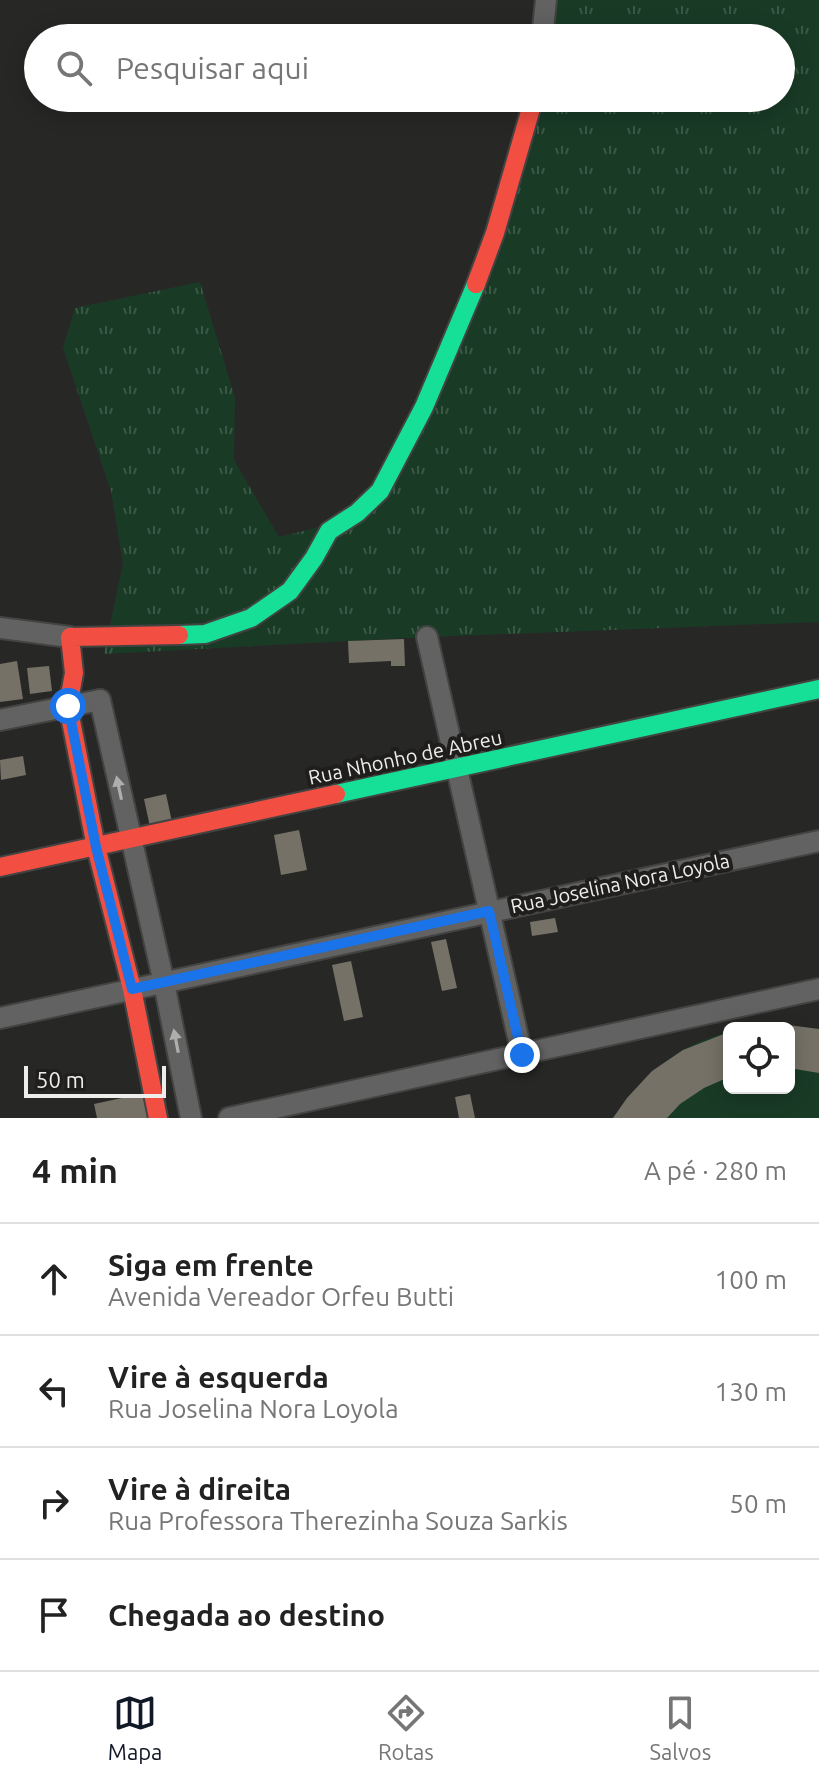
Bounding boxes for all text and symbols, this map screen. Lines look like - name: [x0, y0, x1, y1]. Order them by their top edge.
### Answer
- search box: [24, 24, 795, 112]
- icon: search: [52, 46, 96, 90]
- text: Pesquisar aqui: [116, 51, 309, 85]
- route start: [50, 688, 86, 724]
- street label: Rua Nhonho de Abreu: [306, 725, 504, 789]
- one-way arrow: [112, 775, 125, 800]
- street label: Rua Joselina Nora Loyola: [508, 849, 732, 917]
- map controls: [723, 1022, 795, 1094]
- button: locate: [723, 1022, 795, 1094]
- one-way arrow: [169, 1029, 181, 1054]
- route end: [504, 1037, 540, 1073]
- scale bar: [24, 1062, 166, 1098]
- text: 50 m: [36, 1067, 85, 1092]
- text: 4 min: [32, 1151, 118, 1189]
- text: A pé · 280 m: [644, 1156, 787, 1185]
- text: Siga em frente: [108, 1248, 314, 1282]
- icon: ahead: [32, 1257, 76, 1301]
- text: 100 m: [715, 1265, 787, 1294]
- text: Avenida Vereador Orfeu Butti: [108, 1282, 454, 1311]
- text: Vire à esquerda: [108, 1360, 329, 1394]
- icon: left: [32, 1369, 76, 1413]
- text: 130 m: [715, 1377, 787, 1406]
- text: Rua Joselina Nora Loyola: [108, 1394, 399, 1423]
- text: Vire à direita: [108, 1472, 291, 1506]
- icon: right: [32, 1481, 76, 1525]
- text: 50 m: [729, 1489, 787, 1518]
- text: Rua Professora Therezinha Souza Sarkis: [108, 1506, 568, 1535]
- icon: arrive: [32, 1593, 76, 1637]
- text: Chegada ao destino: [108, 1598, 385, 1632]
- tab: Mapa: [108, 1691, 162, 1764]
- tab: Rotas: [378, 1691, 434, 1764]
- tab: Salvos: [649, 1691, 711, 1764]

